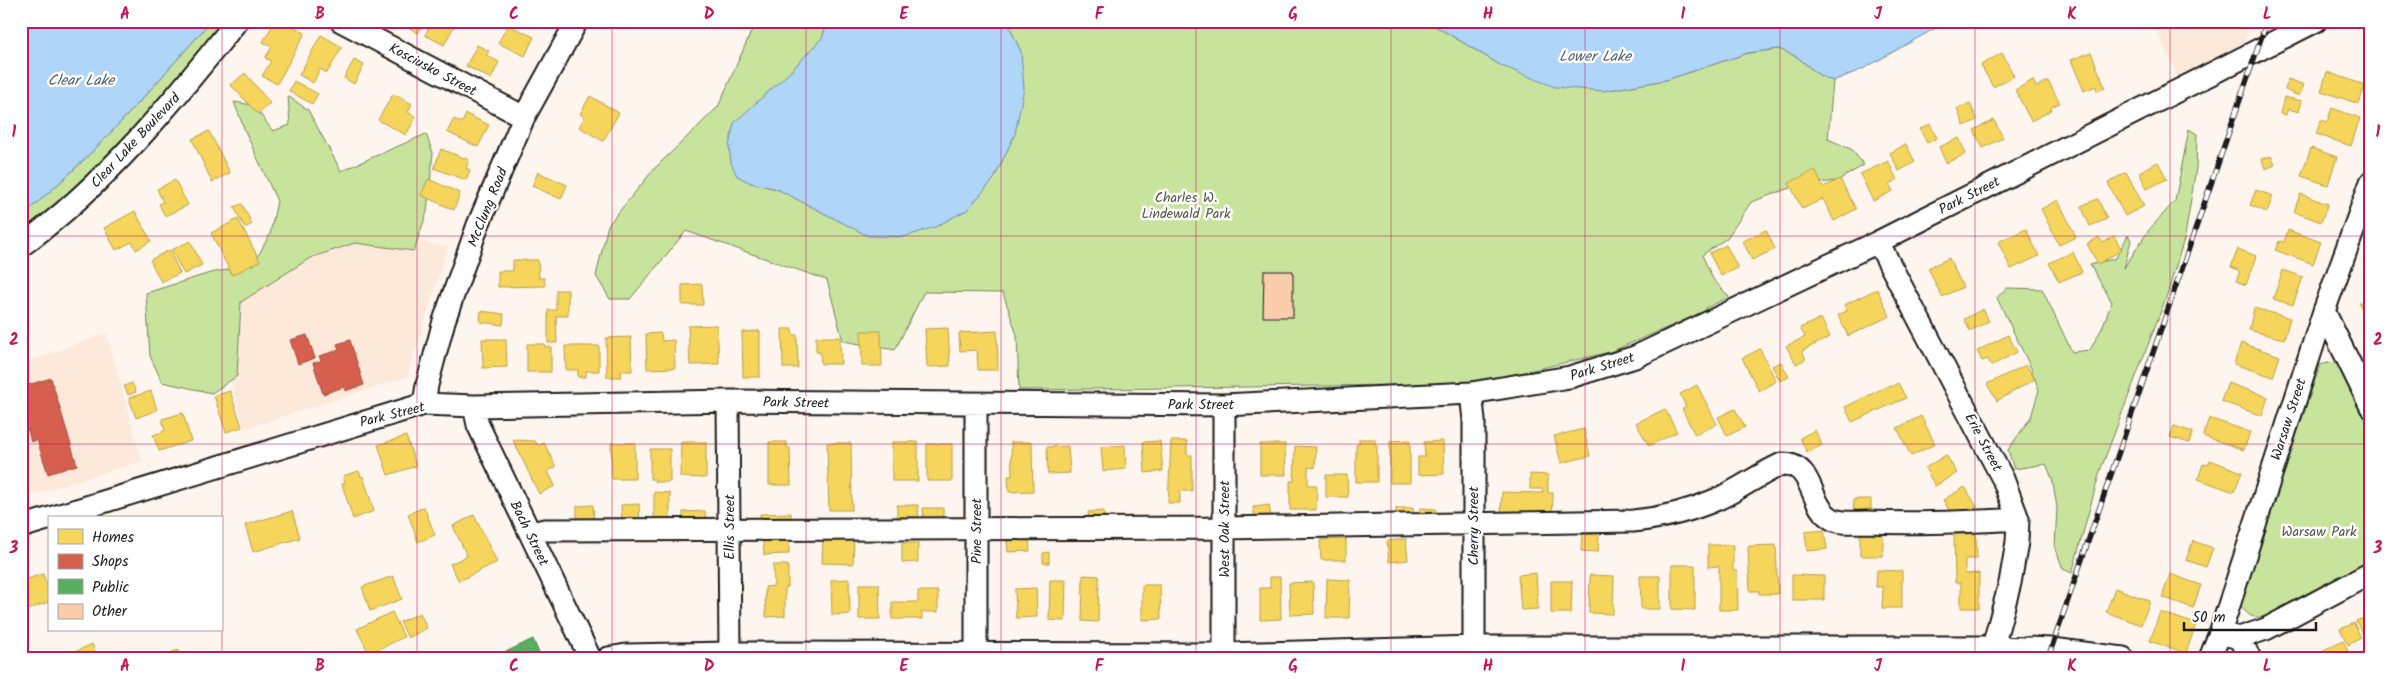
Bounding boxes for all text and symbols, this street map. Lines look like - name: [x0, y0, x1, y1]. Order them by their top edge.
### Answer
- text: A: [120, 2, 130, 27]
- text: B: [315, 2, 325, 27]
- text: C: [509, 2, 519, 27]
- text: D: [704, 2, 715, 27]
- text: E: [900, 2, 910, 27]
- text: F: [1095, 2, 1105, 27]
- text: G: [1288, 2, 1298, 27]
- text: H: [1483, 2, 1493, 27]
- text: I: [1681, 2, 1686, 27]
- text: J: [1874, 2, 1883, 27]
- text: K: [2067, 2, 2077, 27]
- text: L: [2263, 2, 2271, 27]
- street label: Kosciusko Street: [385, 37, 481, 103]
- water label: Lower Lake: [1559, 45, 1632, 69]
- water label: Clear Lake: [48, 69, 115, 93]
- street label: Clear Lake Boulevard: [86, 87, 187, 193]
- text: 1: [12, 120, 17, 145]
- text: 1: [2376, 120, 2381, 145]
- street label: McClung Road: [462, 164, 514, 250]
- street label: Park Street: [1935, 171, 2005, 221]
- park label: Charles W. Lindewald Park: [1141, 187, 1231, 225]
- text: 2: [9, 328, 19, 353]
- text: 2: [2373, 328, 2383, 353]
- street label: Park Street: [1567, 347, 1638, 387]
- street label: Warsaw Street: [2265, 375, 2313, 463]
- street label: Park Street: [763, 391, 830, 415]
- street label: Park Street: [1168, 394, 1235, 416]
- street label: Park Street: [357, 396, 428, 434]
- street label: Erie Street: [1958, 409, 2008, 476]
- street label: West Oak Street: [1214, 480, 1236, 578]
- street label: Cherry Street: [1463, 486, 1485, 566]
- street label: Ellis Street: [719, 494, 741, 560]
- street label: Bach Street: [504, 497, 555, 570]
- street label: Pine Street: [966, 498, 988, 564]
- legend: [48, 516, 222, 632]
- park label: Warsaw Park: [2281, 521, 2357, 543]
- text: Homes: [92, 526, 135, 550]
- text: 3: [9, 536, 19, 561]
- text: 3: [2373, 536, 2383, 561]
- text: Shops: [92, 550, 129, 574]
- text: Public: [92, 576, 129, 600]
- scale bar: [2184, 599, 2317, 631]
- text: Other: [92, 600, 128, 624]
- text: 50 m: [2192, 606, 2226, 630]
- text: A: [120, 654, 130, 679]
- text: B: [315, 654, 325, 679]
- text: C: [509, 654, 519, 679]
- text: D: [704, 654, 715, 679]
- text: E: [900, 654, 910, 679]
- text: F: [1095, 654, 1105, 679]
- text: G: [1288, 654, 1298, 679]
- text: H: [1483, 654, 1493, 679]
- text: I: [1681, 654, 1686, 679]
- text: J: [1874, 654, 1883, 679]
- text: K: [2067, 654, 2077, 679]
- text: L: [2263, 654, 2271, 679]

